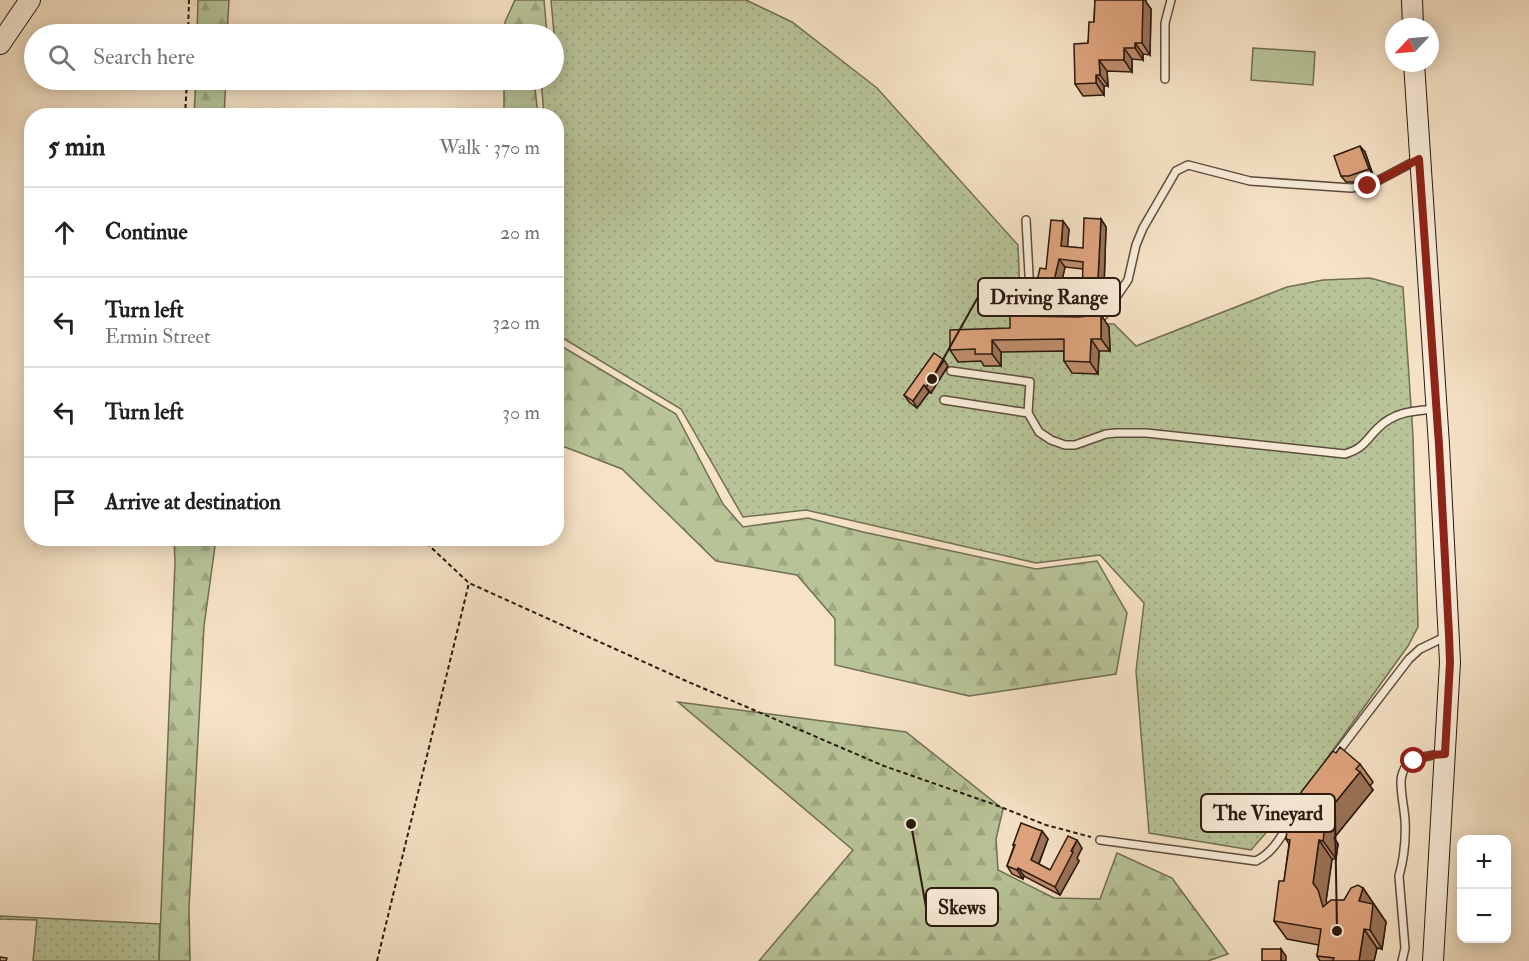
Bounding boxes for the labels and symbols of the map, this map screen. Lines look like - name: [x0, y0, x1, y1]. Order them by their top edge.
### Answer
- north arrow: [1385, 18, 1439, 72]
- route end: [1354, 172, 1380, 198]
- callout: Driving Range: [978, 278, 1120, 316]
- text: Driving Range: [990, 285, 1109, 311]
- route start: [1400, 747, 1426, 773]
- callout: The Vineyard: [1201, 794, 1335, 832]
- text: The Vineyard: [1212, 801, 1323, 827]
- callout: Skews: [926, 888, 998, 926]
- text: Skews: [938, 895, 986, 920]

